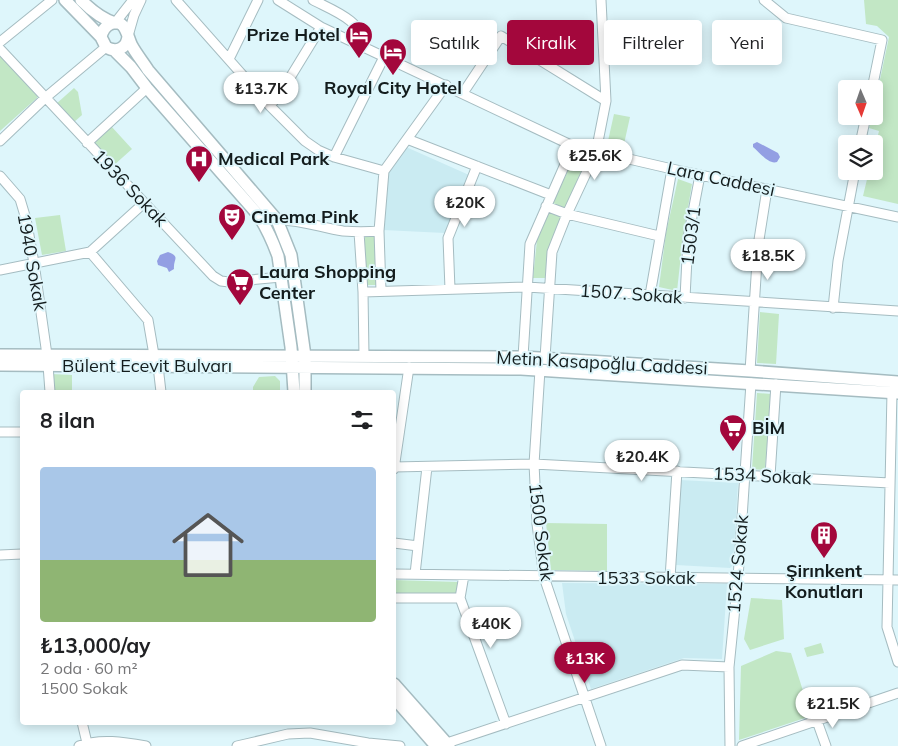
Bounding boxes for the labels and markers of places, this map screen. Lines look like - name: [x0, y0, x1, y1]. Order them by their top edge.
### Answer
- hotel icon: Prize Hotel: [344, 20, 374, 59]
- place label: Prize Hotel: [247, 23, 340, 46]
- hotel icon: Royal City Hotel: [378, 37, 408, 76]
- pin: ₺13.7K: [220, 72, 302, 114]
- place label: Royal City Hotel: [324, 76, 462, 99]
- pin: ₺25.6K: [554, 138, 636, 181]
- hospital icon: Medical Park: [184, 144, 214, 183]
- place label: Medical Park: [218, 147, 330, 170]
- pin: ₺20K: [435, 186, 495, 228]
- theatre icon: Cinema Pink: [217, 202, 247, 241]
- place label: Cinema Pink: [251, 205, 360, 228]
- pin: ₺18.5K: [727, 238, 809, 281]
- place label: Laura Shopping Center: [259, 260, 396, 304]
- supermarket icon: Laura Shopping Center: [225, 267, 255, 306]
- supermarket icon: BİM: [718, 413, 748, 452]
- place label: BİM: [752, 416, 785, 439]
- pin: ₺20.4K: [601, 440, 683, 482]
- building icon: Şirınkent Konutları: [809, 520, 839, 559]
- place label: Şirınkent Konutları: [785, 559, 863, 603]
- pin: ₺40K: [461, 606, 521, 649]
- pin: ₺13K: [555, 642, 615, 684]
- pin: ₺21.5K: [792, 686, 874, 729]

